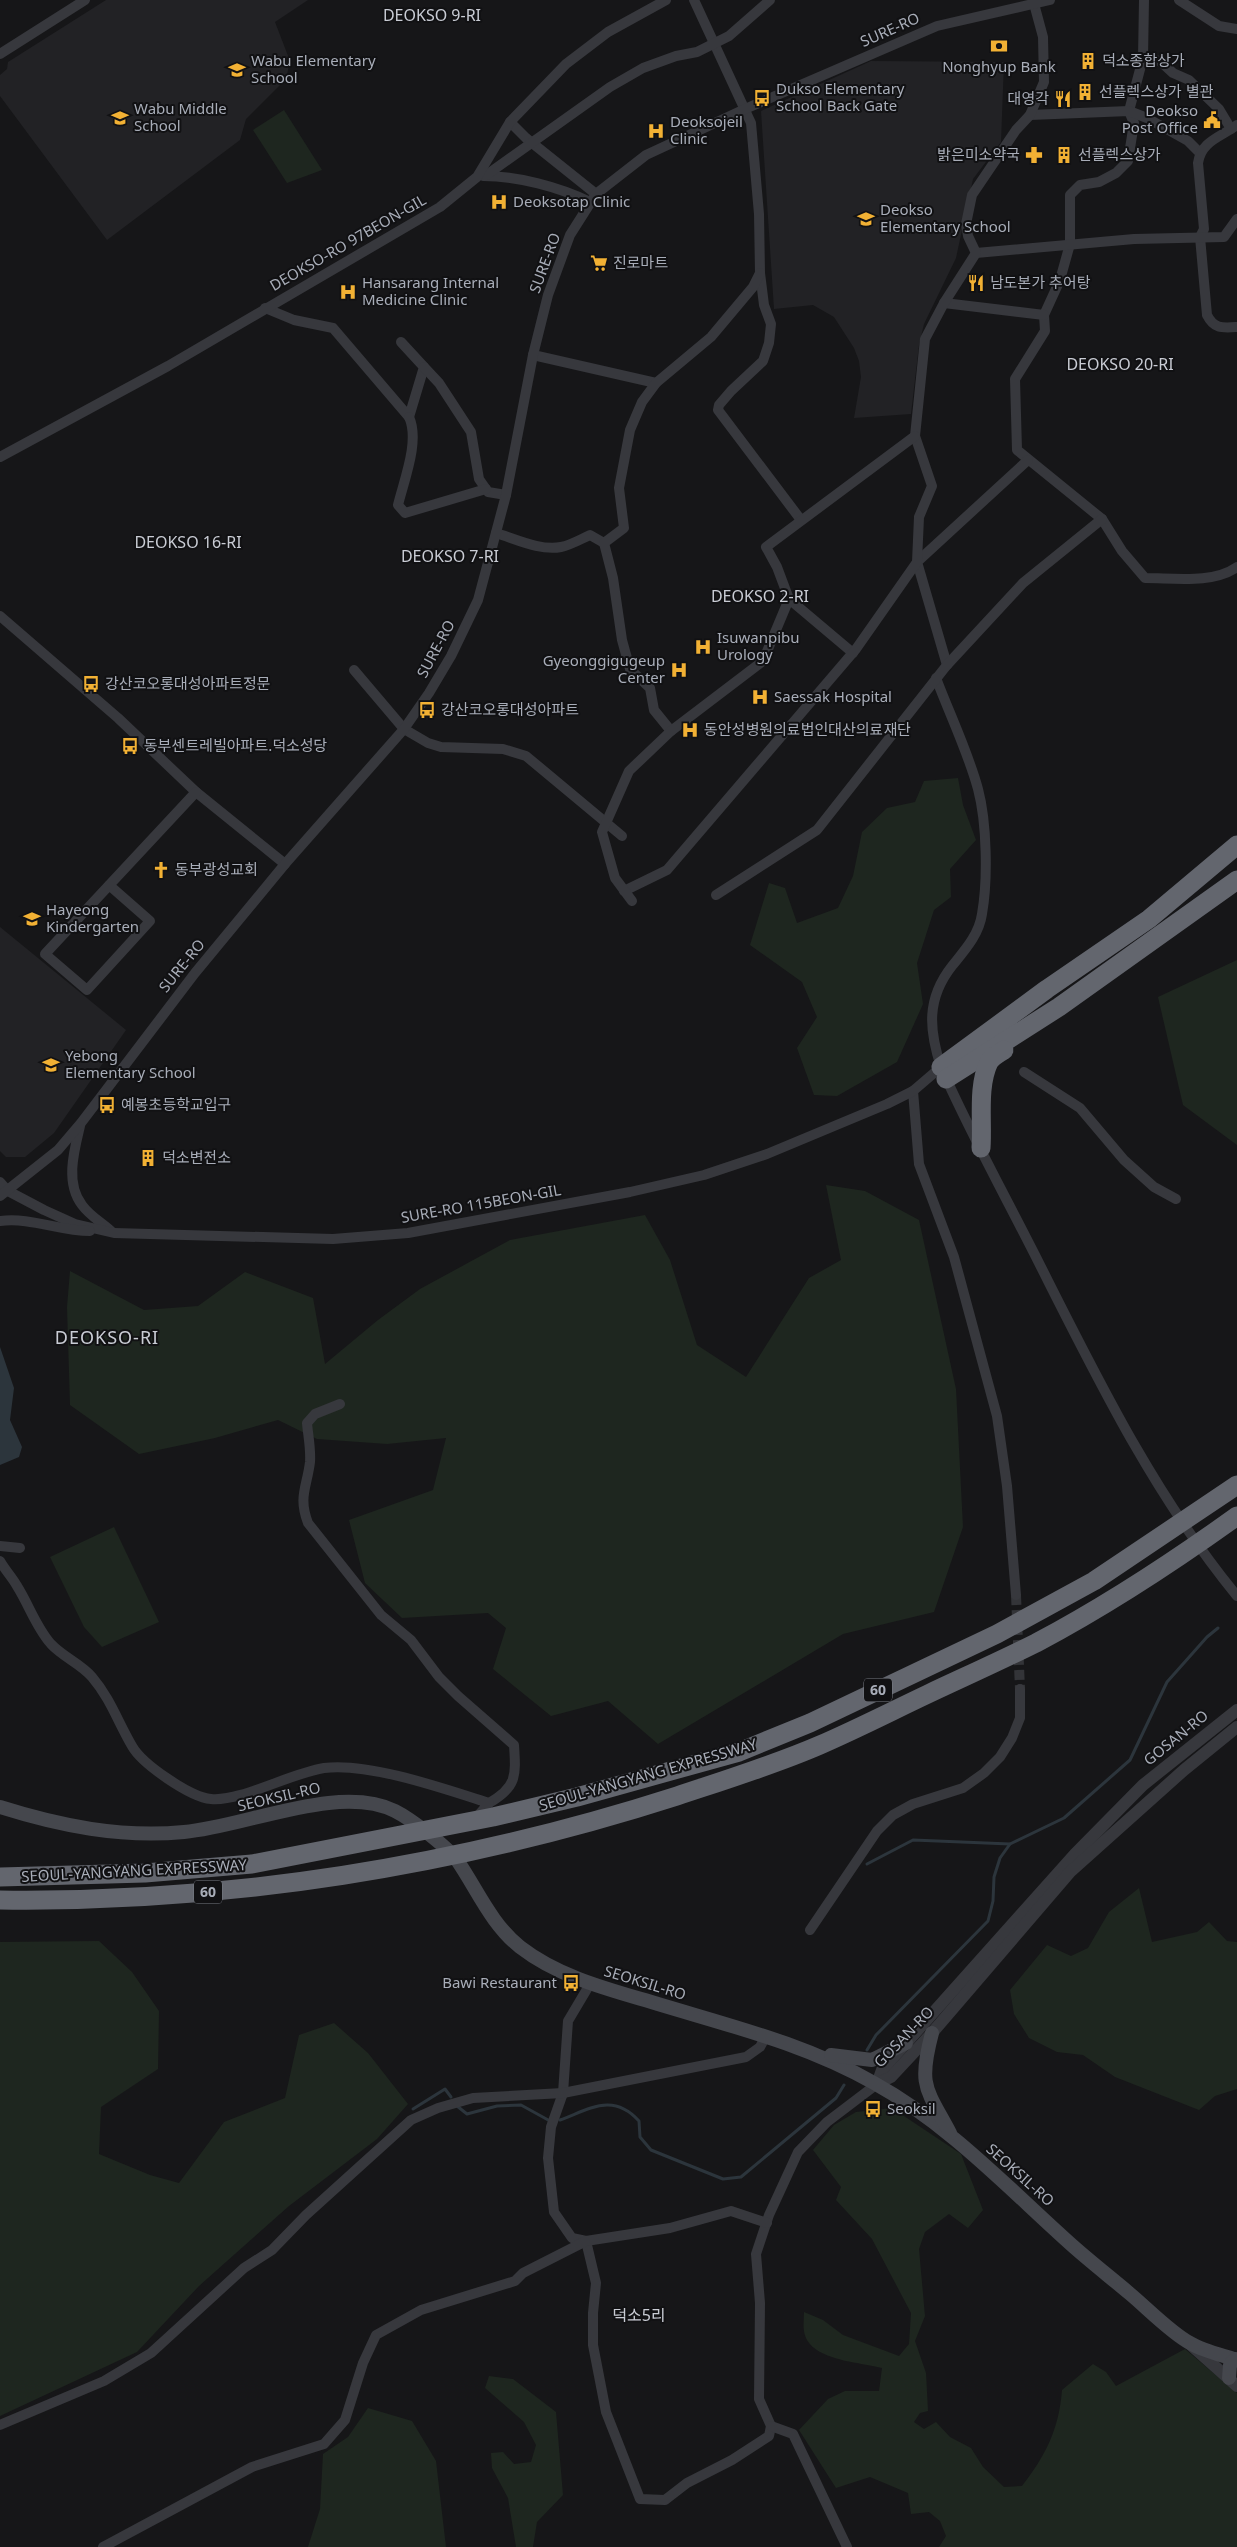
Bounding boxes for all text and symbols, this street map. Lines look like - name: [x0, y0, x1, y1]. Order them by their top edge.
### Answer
- district label: DEOKSO 9-RI: [383, 4, 481, 26]
- street label: SURE-RO: [857, 7, 922, 51]
- bank icon: Nonghyup Bank: [989, 36, 1009, 56]
- place label: Wabu Elementary School: [251, 50, 376, 87]
- place label: 덕소종합상가: [1102, 50, 1185, 70]
- building icon: 덕소종합상가: [1078, 51, 1098, 71]
- place label: Nonghyup Bank: [942, 56, 1056, 76]
- school or university icon: Wabu Elementary School: [227, 60, 247, 80]
- place label: Dukso Elementary School Back Gate: [776, 78, 905, 115]
- place label: 선플렉스상가 별관: [1099, 81, 1214, 101]
- building icon: 선플렉스상가 별관: [1075, 82, 1095, 102]
- bus stop icon: Dukso Elementary School Back Gate: [752, 88, 772, 108]
- place label: 대영각: [1008, 88, 1049, 108]
- restaurant icon: 대영각: [1053, 89, 1073, 109]
- place label: Wabu Middle School: [134, 98, 227, 135]
- place label: Deokso Post Office: [1122, 100, 1198, 137]
- school or university icon: Wabu Middle School: [110, 108, 130, 128]
- public building icon: Deokso Post Office: [1202, 110, 1222, 130]
- place label: Deoksojeil Clinic: [670, 111, 743, 148]
- hospital icon: Deoksojeil Clinic: [646, 121, 666, 141]
- place label: 밝은미소약국: [937, 144, 1020, 164]
- place label: 선플렉스상가: [1078, 144, 1161, 164]
- pharmacy icon: 밝은미소약국: [1024, 145, 1044, 165]
- building icon: 선플렉스상가: [1054, 145, 1074, 165]
- street label: DEOKSO-RO 97BEON-GIL: [266, 189, 429, 295]
- place label: Deoksotap Clinic: [513, 191, 630, 211]
- hospital icon: Deoksotap Clinic: [489, 192, 509, 212]
- place label: Deokso Elementary School: [880, 199, 1011, 236]
- school or university icon: Deokso Elementary School: [856, 209, 876, 229]
- street label: SURE-RO: [524, 230, 564, 296]
- place label: 진로마트: [613, 252, 668, 272]
- supermarket icon: 진로마트: [589, 253, 609, 273]
- place label: Hansarang Internal Medicine Clinic: [362, 272, 499, 309]
- place label: 남도본가 추어탕: [990, 272, 1091, 292]
- restaurant icon: 남도본가 추어탕: [966, 273, 986, 293]
- hospital icon: Hansarang Internal Medicine Clinic: [338, 282, 358, 302]
- district label: DEOKSO 20-RI: [1066, 353, 1174, 375]
- district label: DEOKSO 16-RI: [134, 531, 242, 553]
- district label: DEOKSO 7-RI: [401, 545, 499, 567]
- district label: DEOKSO 2-RI: [711, 585, 809, 607]
- street label: SURE-RO: [412, 616, 459, 681]
- place label: Isuwanpibu Urology: [717, 627, 800, 664]
- hospital icon: Isuwanpibu Urology: [693, 637, 713, 657]
- place label: Gyeonggigugeup Center: [543, 650, 665, 687]
- hospital icon: Gyeonggigugeup Center: [669, 660, 689, 680]
- place label: 강산코오롱대성아파트정문: [105, 673, 271, 693]
- bus stop icon: 강산코오롱대성아파트정문: [81, 674, 101, 694]
- place label: Saessak Hospital: [774, 686, 892, 706]
- hospital icon: Saessak Hospital: [750, 687, 770, 707]
- place label: 강산코오롱대성아파트: [441, 699, 579, 719]
- bus stop icon: 강산코오롱대성아파트: [417, 700, 437, 720]
- place label: 동안성병원의료법인대산의료재단: [704, 719, 911, 739]
- hospital icon: 동안성병원의료법인대산의료재단: [680, 720, 700, 740]
- place label: 동부센트레빌아파트.덕소성당: [144, 735, 328, 755]
- bus stop icon: 동부센트레빌아파트.덕소성당: [120, 736, 140, 756]
- place label: 동부광성교회: [175, 859, 258, 879]
- church icon: 동부광성교회: [151, 860, 171, 880]
- place label: Hayeong Kindergarten: [46, 899, 139, 936]
- school or university icon: Hayeong Kindergarten: [22, 909, 42, 929]
- street label: SURE-RO: [154, 935, 209, 996]
- place label: Yebong Elementary School: [65, 1045, 196, 1082]
- school or university icon: Yebong Elementary School: [41, 1055, 61, 1075]
- place label: 예봉초등학교입구: [121, 1094, 231, 1114]
- bus stop icon: 예봉초등학교입구: [97, 1095, 117, 1115]
- place label: 덕소변전소: [162, 1147, 231, 1167]
- building icon: 덕소변전소: [138, 1148, 158, 1168]
- street label: SURE-RO 115BEON-GIL: [399, 1179, 563, 1227]
- district label: DEOKSO-RI: [55, 1325, 159, 1349]
- road number: 60: [864, 1678, 892, 1702]
- street label: GOSAN-RO: [1139, 1705, 1212, 1769]
- street label: SEOUL-YANGYANG EXPRESSWAY: [536, 1733, 759, 1815]
- street label: SEOKSIL-RO: [235, 1777, 322, 1815]
- street label: SEOUL-YANGYANG EXPRESSWAY: [21, 1854, 248, 1886]
- road number: 60: [194, 1880, 222, 1904]
- street label: SEOKSIL-RO: [602, 1960, 689, 2004]
- place label: Bawi Restaurant: [442, 1972, 558, 1992]
- bus stop icon: Bawi Restaurant: [561, 1973, 581, 1993]
- street label: GOSAN-RO: [869, 2001, 937, 2071]
- place label: Seoksil: [887, 2098, 936, 2118]
- bus stop icon: Seoksil: [863, 2099, 883, 2119]
- street label: SEOKSIL-RO: [983, 2139, 1059, 2210]
- district label: 덕소5리: [612, 2304, 666, 2326]

